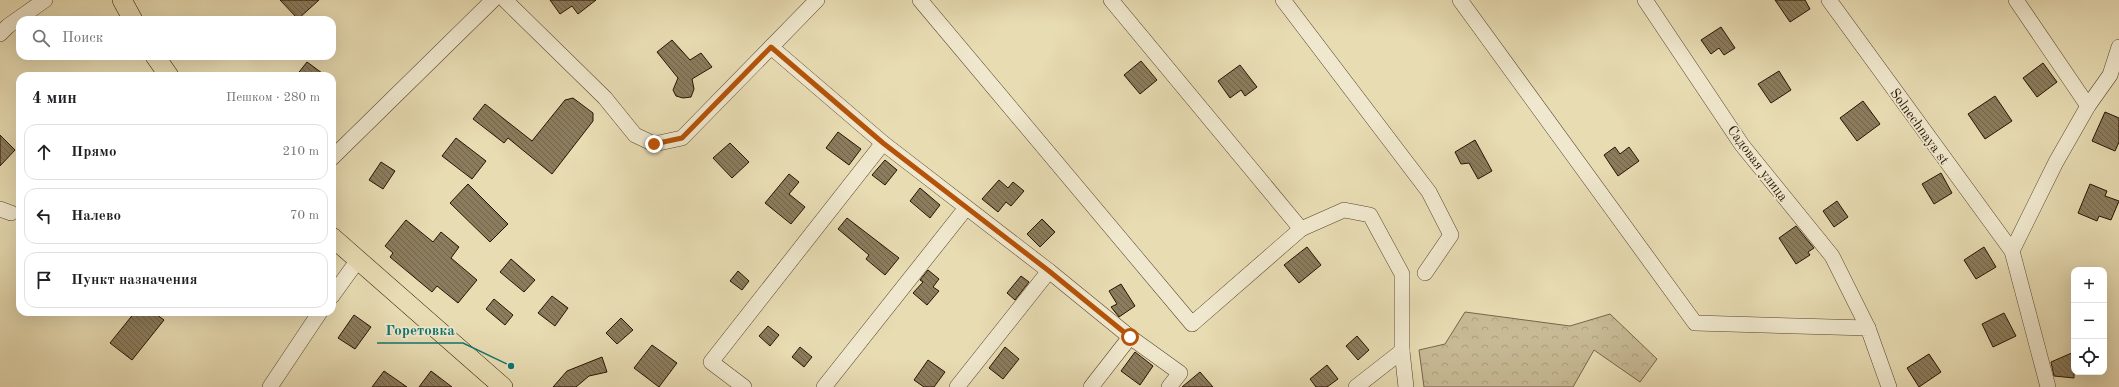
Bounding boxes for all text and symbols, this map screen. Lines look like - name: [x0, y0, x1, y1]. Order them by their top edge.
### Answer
- search box: [16, 16, 336, 60]
- icon: search: [30, 27, 52, 49]
- text: Поиск: [62, 31, 103, 46]
- street label: Solnechnaya st: [1887, 86, 1951, 167]
- text: 4 мин: [32, 90, 77, 107]
- text: Пешком · 280 m: [226, 91, 320, 104]
- street label: Садовая улица: [1724, 123, 1790, 204]
- route end: [645, 135, 663, 153]
- icon: ahead: [33, 141, 55, 163]
- text: Прямо: [71, 145, 117, 160]
- text: 210 m: [282, 145, 319, 158]
- icon: left: [33, 205, 55, 227]
- text: Налево: [71, 209, 121, 224]
- text: 70 m: [290, 209, 319, 222]
- map controls: [2071, 267, 2107, 375]
- button: +: [2071, 267, 2107, 303]
- icon: arrive: [33, 269, 55, 291]
- text: Пункт назначения: [71, 273, 198, 288]
- button: −: [2071, 303, 2107, 339]
- callout: Горетовка: [377, 316, 463, 343]
- text: Горетовка: [385, 324, 455, 339]
- route start: [1121, 328, 1139, 346]
- button: locate: [2071, 339, 2107, 375]

